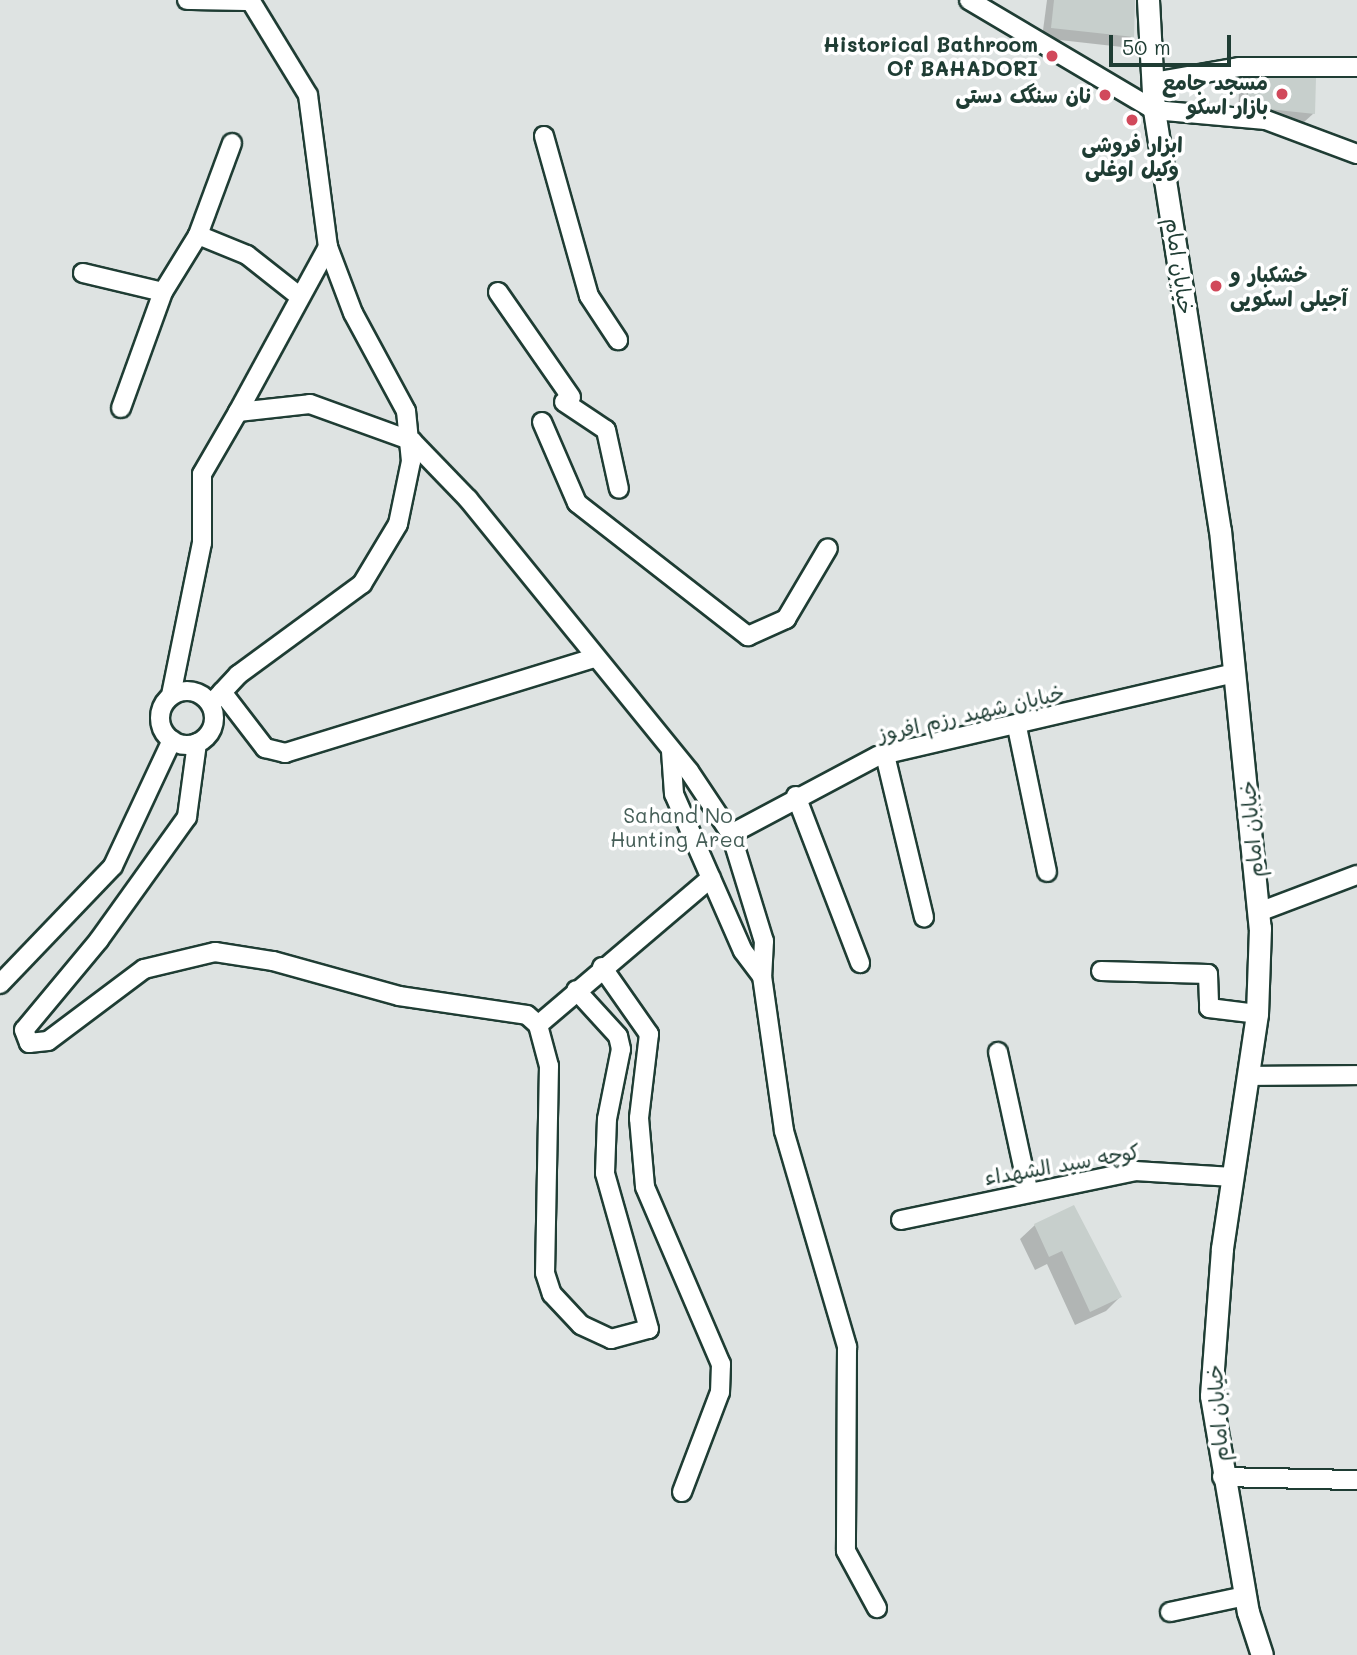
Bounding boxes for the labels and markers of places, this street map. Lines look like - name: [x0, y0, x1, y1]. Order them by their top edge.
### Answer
- place label: Historical Bathroom Of BAHADORI: [823, 31, 1038, 81]
- marker: Historical Bathroom Of BAHADORI: [1044, 48, 1060, 64]
- place label: مسجد جامع بازار اسکو: [1162, 69, 1268, 119]
- place label: نان سنگک دستی: [956, 82, 1091, 108]
- marker: مسجد جامع بازار اسکو: [1274, 86, 1290, 102]
- marker: نان سنگک دستی: [1097, 87, 1113, 103]
- marker: ابزار فروشی وکیل اوغلی: [1124, 112, 1140, 128]
- place label: ابزار فروشی وکیل اوغلی: [1081, 131, 1183, 181]
- place label: خشکبار و آجیلی اسکویی: [1230, 261, 1347, 311]
- marker: خشکبار و آجیلی اسکویی: [1208, 278, 1224, 294]

